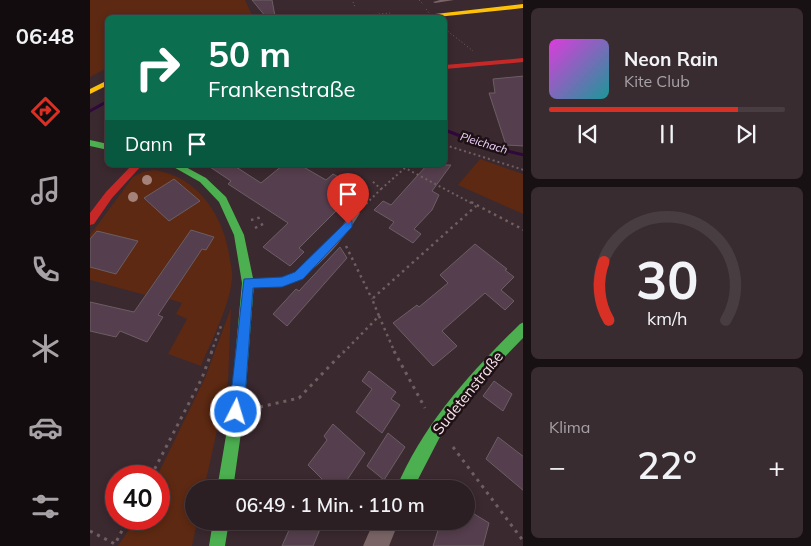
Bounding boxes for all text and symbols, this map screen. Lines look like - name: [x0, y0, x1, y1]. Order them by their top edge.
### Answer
- text: 06:48: [16, 22, 74, 50]
- text: 50 m: [208, 32, 291, 76]
- icon: right: [125, 35, 190, 100]
- text: Neon Rain: [624, 47, 718, 71]
- text: Kite Club: [624, 71, 690, 91]
- text: Frankenstraße: [208, 75, 356, 103]
- icon: directions: [28, 94, 63, 129]
- icon: previous: [574, 120, 602, 148]
- icon: pause: [653, 120, 681, 148]
- icon: next: [732, 120, 760, 148]
- water label: Pleichach: [459, 129, 509, 157]
- icon: arrive: [183, 130, 211, 158]
- text: Dann: [125, 132, 173, 156]
- icon: music: [28, 173, 63, 208]
- pin: [327, 173, 369, 224]
- icon: arrive: [334, 180, 362, 208]
- text: 30: [636, 247, 698, 312]
- icon: phone: [28, 252, 63, 287]
- text: km/h: [647, 307, 687, 329]
- icon: climate: [28, 331, 63, 366]
- street label: Sudetenstraße: [428, 347, 507, 438]
- position arrow: [209, 385, 261, 437]
- icon: car: [28, 410, 63, 445]
- text: Klima: [549, 417, 590, 437]
- text: 22°: [637, 441, 697, 489]
- text: −: [549, 449, 566, 484]
- text: +: [768, 449, 785, 484]
- speed limit sign: 40: [105, 465, 170, 530]
- icon: filters: [28, 489, 63, 524]
- text: 06:49 · 1 Min. · 110 m: [235, 493, 425, 517]

